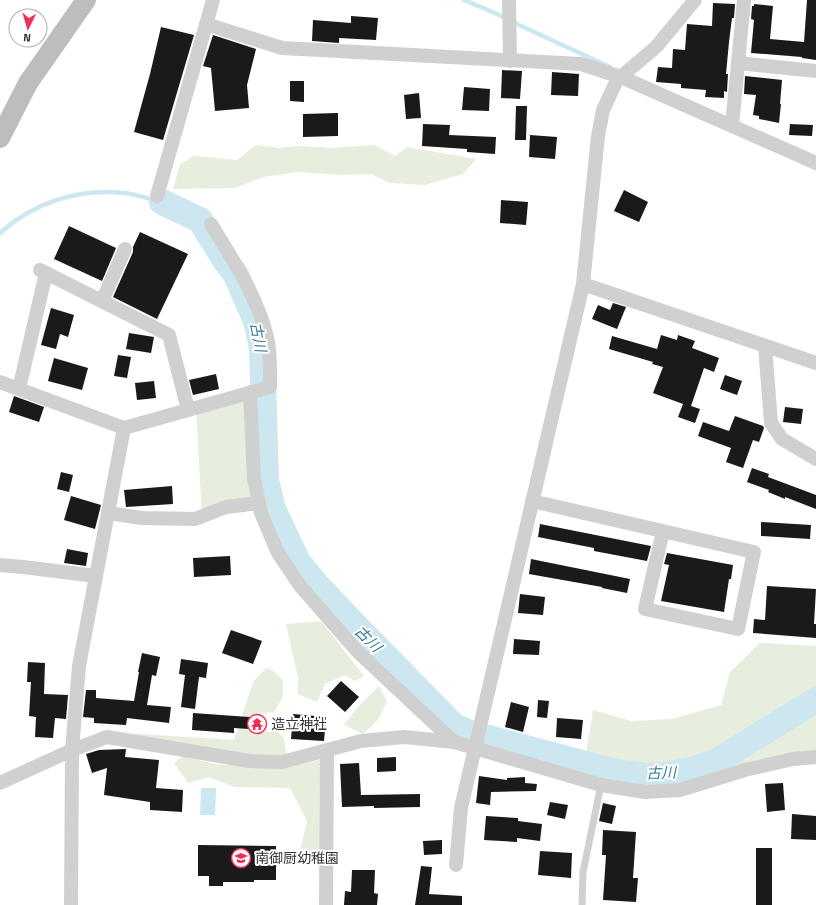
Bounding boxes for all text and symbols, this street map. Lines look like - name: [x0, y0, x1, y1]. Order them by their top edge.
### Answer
- north arrow: [8, 8, 48, 48]
- text: N: [23, 30, 32, 46]
- water label: 古川: [244, 320, 273, 356]
- water label: 古川: [350, 620, 389, 659]
- temple icon: 造立神社: [246, 713, 268, 735]
- place label: 造立神社: [271, 713, 327, 734]
- water label: 古川: [646, 760, 678, 785]
- school or university icon: 南御厨幼稚園: [230, 847, 252, 869]
- place label: 南御厨幼稚園: [255, 847, 339, 868]

